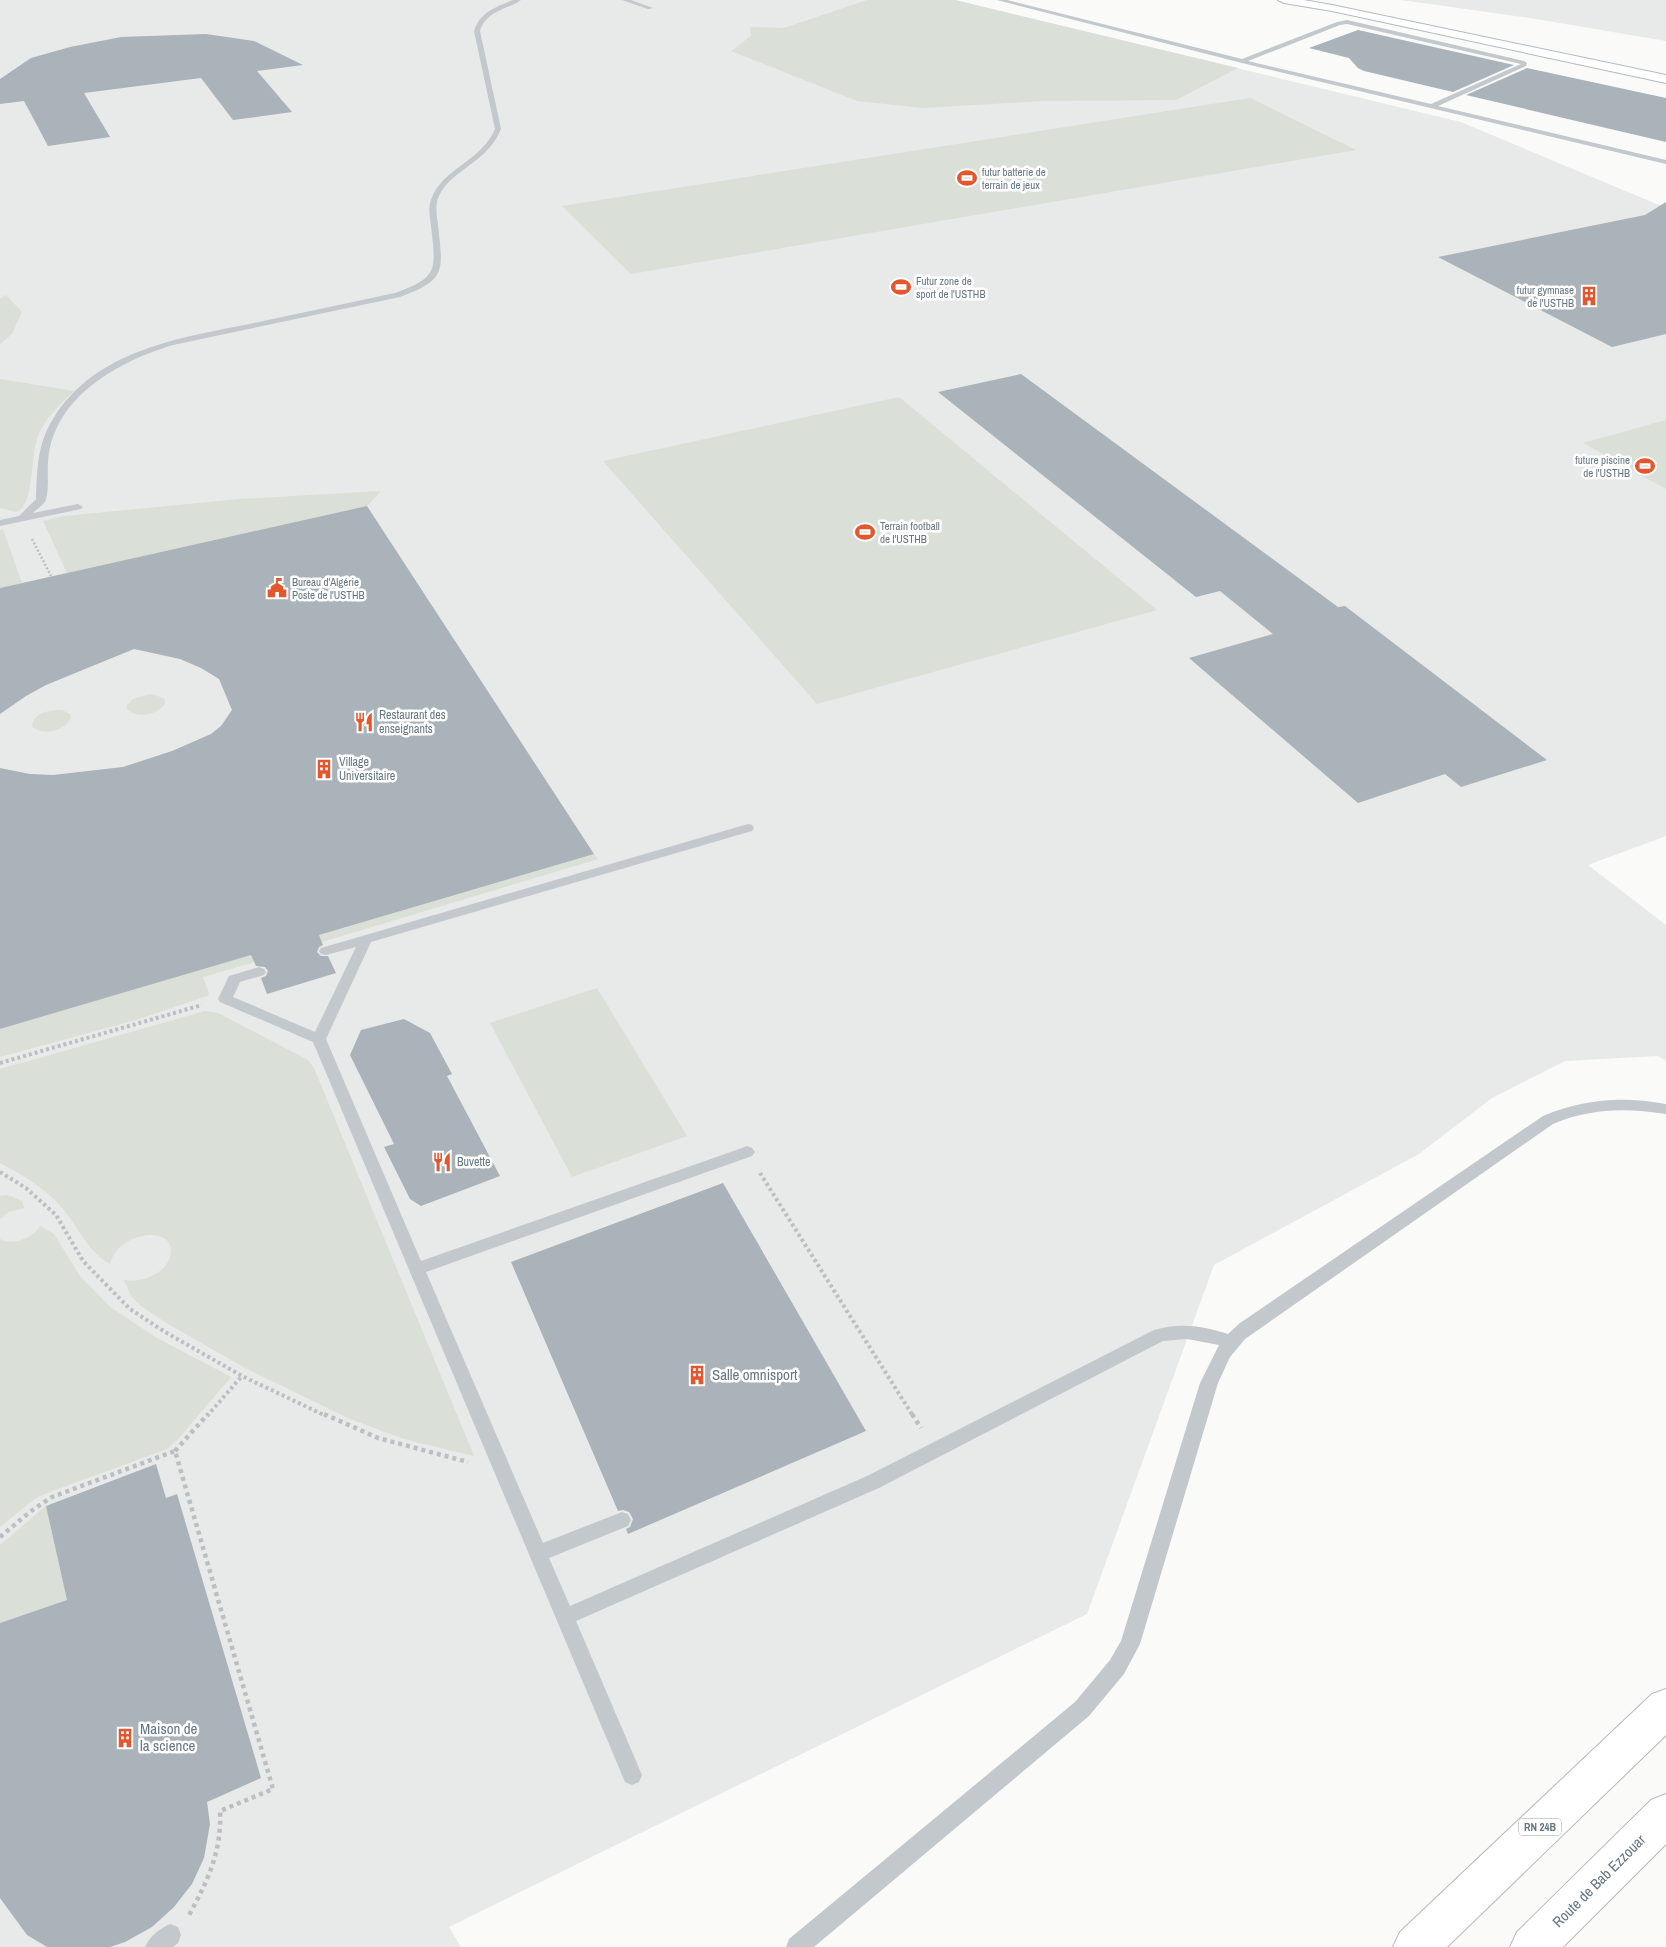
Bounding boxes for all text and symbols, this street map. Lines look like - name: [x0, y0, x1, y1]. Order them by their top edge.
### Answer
- place label: futur batterie de terrain de jeux: [982, 165, 1046, 192]
- sports icon: futur batterie de terrain de jeux: [956, 167, 978, 189]
- place label: Futur zone de sport de l'USTHB: [916, 274, 985, 301]
- sports icon: Futur zone de sport de l'USTHB: [890, 276, 912, 298]
- place label: futur gymnase de l'USTHB: [1517, 283, 1574, 310]
- building icon: futur gymnase de l'USTHB: [1578, 285, 1600, 307]
- place label: future piscine de l'USTHB: [1575, 453, 1630, 480]
- sports icon: future piscine de l'USTHB: [1634, 455, 1656, 477]
- place label: Terrain football de l'USTHB: [880, 519, 940, 546]
- sports icon: Terrain football de l'USTHB: [854, 521, 876, 543]
- place label: Bureau d'Algérie Poste de l'USTHB: [292, 575, 364, 602]
- public building icon: Bureau d'Algérie Poste de l'USTHB: [266, 577, 288, 599]
- place label: Restaurant des enseignants: [379, 707, 446, 737]
- restaurant icon: Restaurant des enseignants: [353, 711, 375, 733]
- place label: Village Universitaire: [339, 754, 395, 784]
- building icon: Village Universitaire: [313, 758, 335, 780]
- restaurant icon: Buvette: [431, 1151, 453, 1173]
- place label: Buvette: [457, 1154, 490, 1170]
- building icon: Salle omnisport: [686, 1364, 708, 1386]
- place label: Salle omnisport: [712, 1364, 798, 1385]
- place label: Maison de la science: [140, 1718, 198, 1756]
- building icon: Maison de la science: [114, 1727, 136, 1749]
- road number: RN 24B: [1519, 1818, 1561, 1835]
- street label: Route de Bab Ezzouar: [1547, 1829, 1650, 1932]

